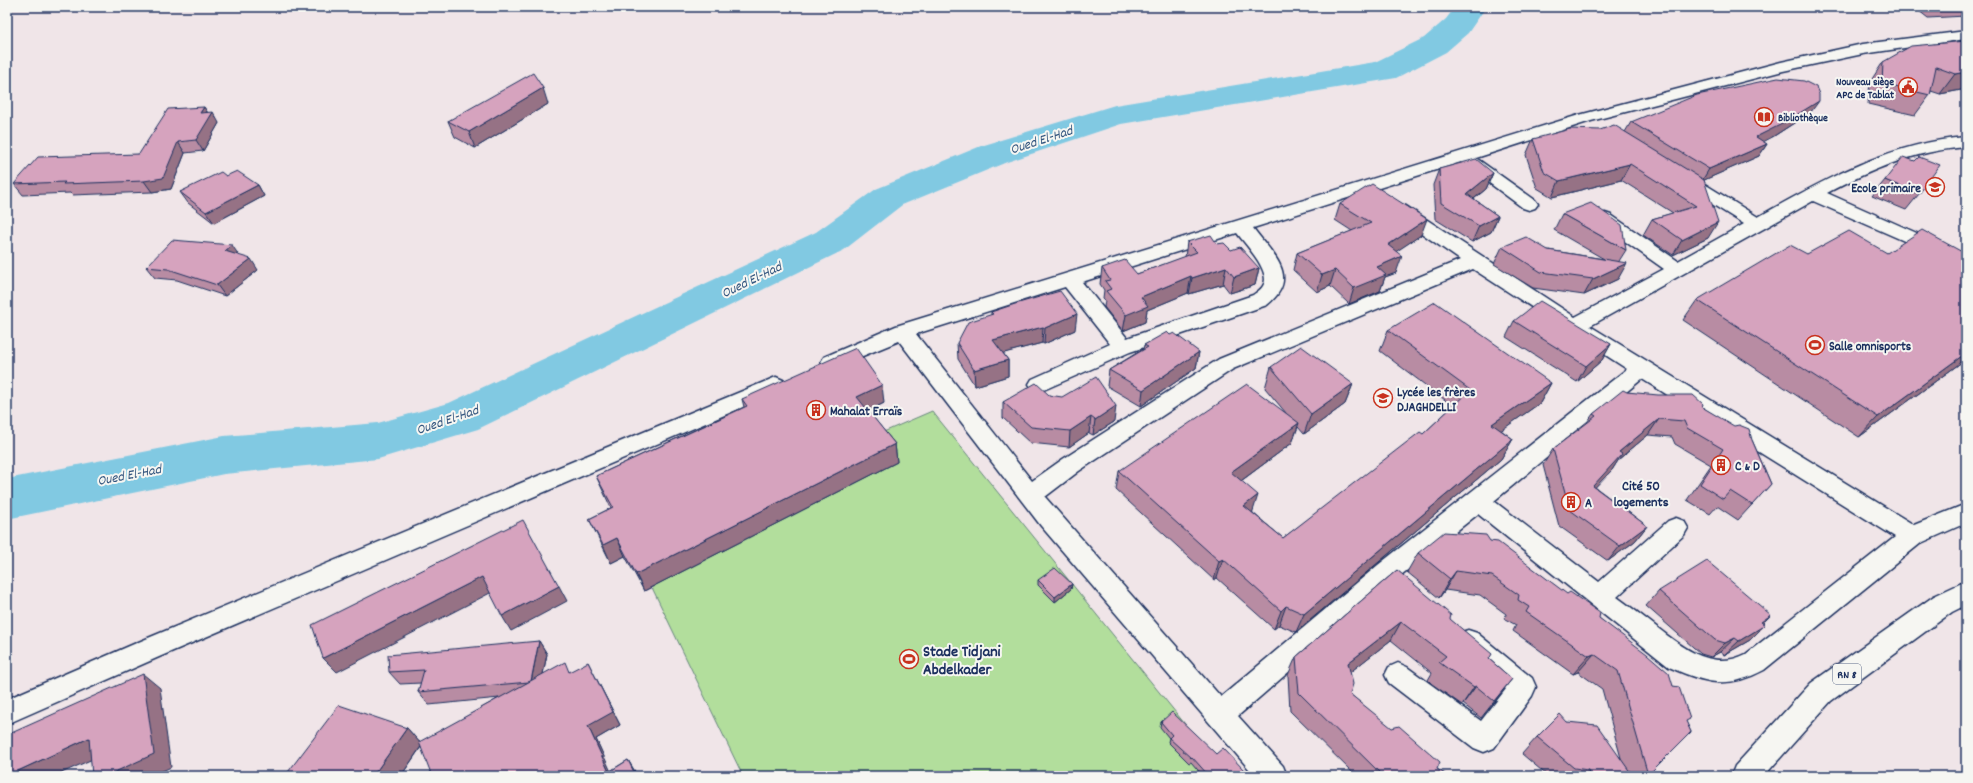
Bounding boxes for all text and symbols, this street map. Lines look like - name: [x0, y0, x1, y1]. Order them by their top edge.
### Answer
- place label: Nouveau siège APC de Tablat: [1836, 75, 1895, 104]
- public building icon: Nouveau siège APC de Tablat: [1897, 76, 1919, 98]
- library icon: Bibliothèque: [1753, 106, 1775, 128]
- place label: Bibliothèque: [1778, 111, 1828, 127]
- water label: Oued El-Had: [1008, 121, 1078, 160]
- school or university icon: Ecole primaire: [1924, 176, 1946, 198]
- place label: Ecole primaire: [1851, 180, 1921, 199]
- water label: Oued El-Had: [718, 257, 788, 304]
- sports icon: Salle omnisports: [1804, 334, 1826, 356]
- place label: Salle omnisports: [1829, 338, 1912, 357]
- place label: Lycée les frères DJAGHDELLI: [1397, 384, 1476, 418]
- school or university icon: Lycée les frères DJAGHDELLI: [1372, 387, 1394, 409]
- building icon: Mahalat Erraïs: [805, 399, 827, 421]
- water label: Oued El-Had: [414, 400, 484, 441]
- place label: Mahalat Erraïs: [830, 403, 903, 422]
- building icon: C & D: [1710, 454, 1732, 476]
- place label: C & D: [1735, 458, 1760, 477]
- water label: Oued El-Had: [96, 460, 165, 492]
- district label: Cité 50 logements: [1613, 477, 1669, 513]
- building icon: A: [1560, 491, 1582, 513]
- place label: A: [1585, 495, 1592, 514]
- place label: Stade Tidjani Abdelkader: [923, 641, 1001, 682]
- sports icon: Stade Tidjani Abdelkader: [898, 648, 920, 670]
- road number: RN 8: [1833, 664, 1861, 684]

